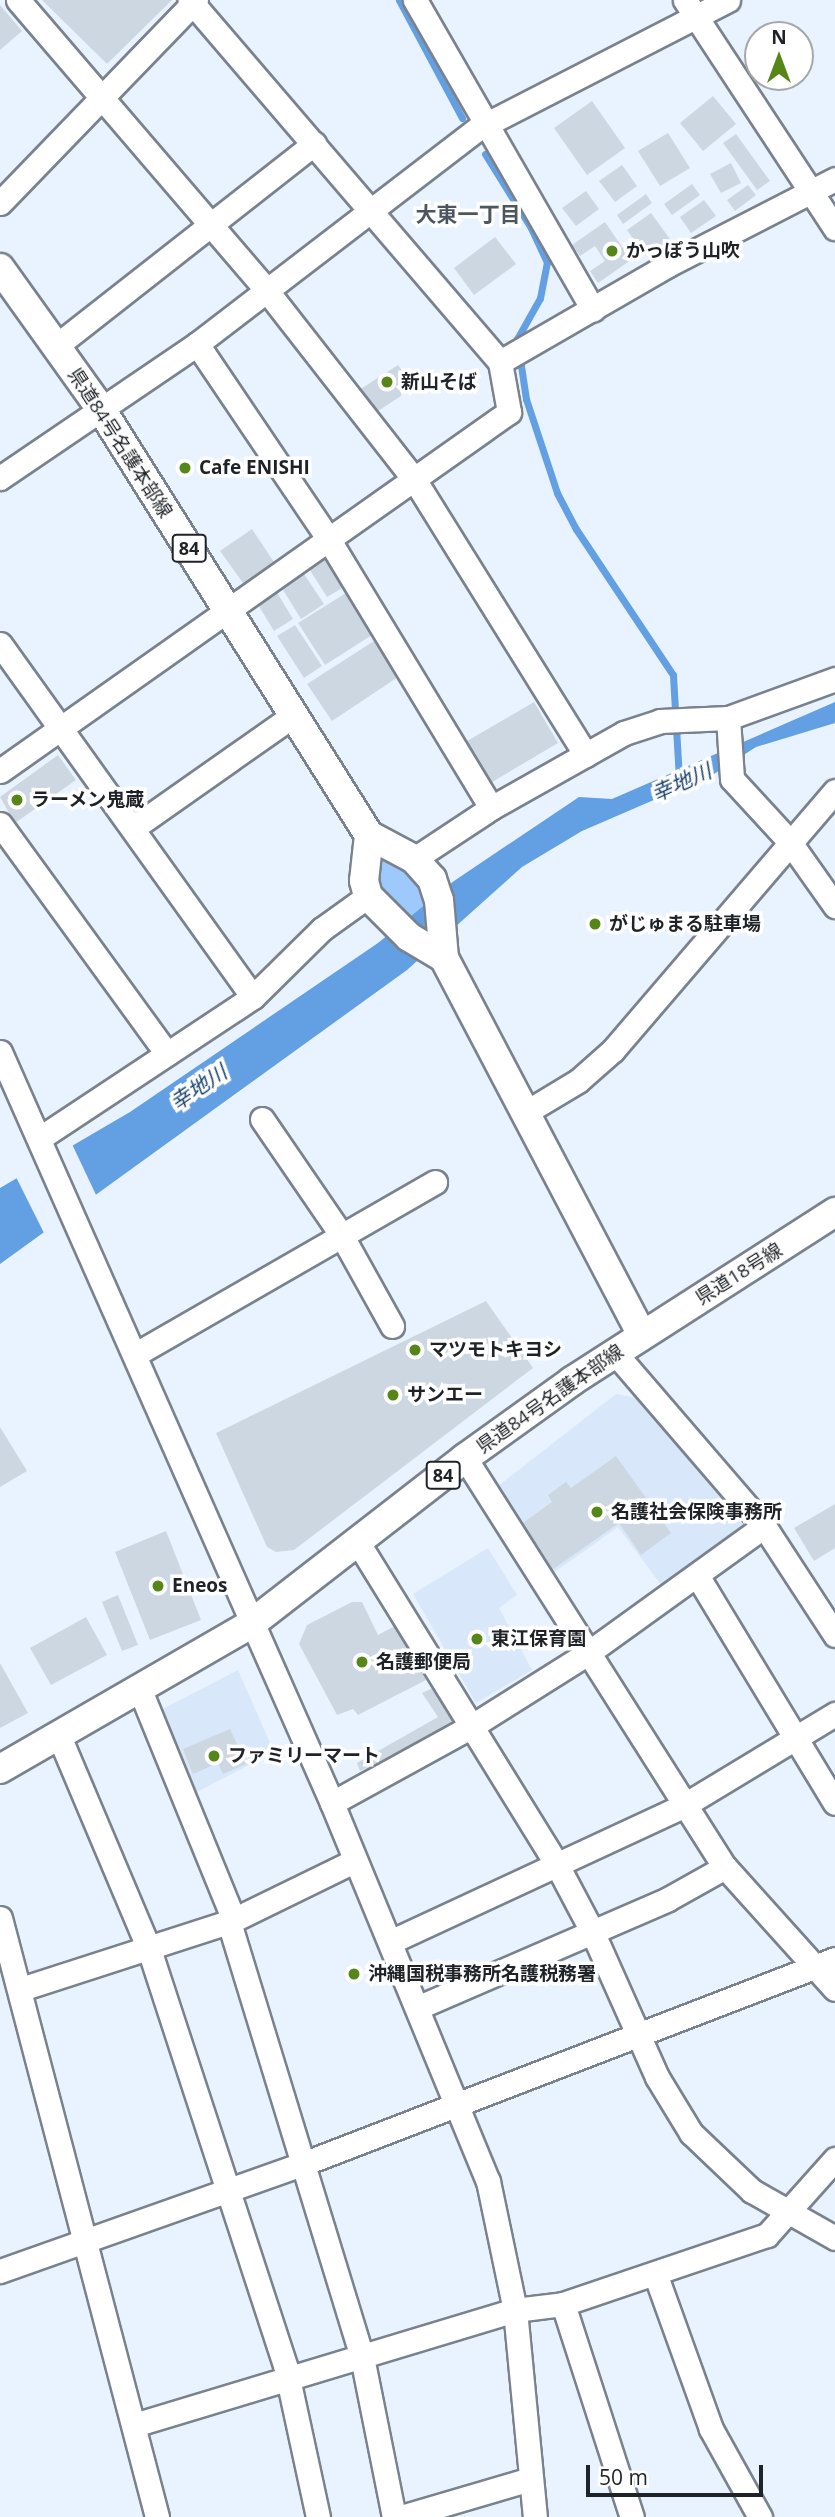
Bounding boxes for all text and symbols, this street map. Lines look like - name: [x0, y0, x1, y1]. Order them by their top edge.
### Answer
- north arrow: [744, 21, 814, 91]
- text: N: [771, 24, 787, 50]
- district label: 大東一丁目: [416, 201, 520, 227]
- place label: かっぽう山吹: [626, 240, 740, 262]
- marker: かっぽう山吹: [604, 243, 620, 259]
- street label: 県道84号名護本部線: [63, 364, 177, 522]
- place label: 新山そば: [401, 371, 477, 393]
- marker: 新山そば: [379, 374, 395, 390]
- place label: Cafe ENISHI: [199, 457, 310, 479]
- marker: Cafe ENISHI: [177, 460, 193, 476]
- road number: 84: [172, 534, 206, 562]
- water label: 幸地川: [647, 758, 715, 806]
- place label: ラーメン鬼蔵: [31, 789, 145, 811]
- marker: ラーメン鬼蔵: [9, 792, 25, 808]
- place label: がじゅまる駐車場: [609, 913, 761, 935]
- marker: がじゅまる駐車場: [587, 916, 603, 932]
- water label: 幸地川: [165, 1059, 231, 1115]
- street label: 県道18号線: [692, 1238, 786, 1310]
- place label: マツモトキヨシ: [429, 1339, 562, 1361]
- street label: 県道84号名護本部線: [472, 1340, 628, 1458]
- marker: マツモトキヨシ: [407, 1342, 423, 1358]
- place label: サンエー: [407, 1384, 483, 1406]
- marker: サンエー: [385, 1387, 401, 1403]
- road number: 84: [426, 1460, 460, 1490]
- place label: 名護社会保険事務所: [611, 1501, 782, 1523]
- marker: 名護社会保険事務所: [589, 1504, 605, 1520]
- place label: Eneos: [172, 1575, 228, 1597]
- marker: Eneos: [150, 1578, 166, 1594]
- place label: 東江保育園: [491, 1628, 586, 1650]
- marker: 東江保育園: [469, 1631, 485, 1647]
- place label: 名護郵便局: [376, 1651, 471, 1673]
- marker: 名護郵便局: [354, 1654, 370, 1670]
- place label: ファミリーマート: [228, 1745, 380, 1767]
- marker: ファミリーマート: [206, 1748, 222, 1764]
- place label: 沖縄国税事務所名護税務署: [368, 1963, 596, 1985]
- marker: 沖縄国税事務所名護税務署: [346, 1966, 362, 1982]
- scale bar: [590, 2450, 767, 2494]
- text: 50 m: [599, 2463, 648, 2491]

